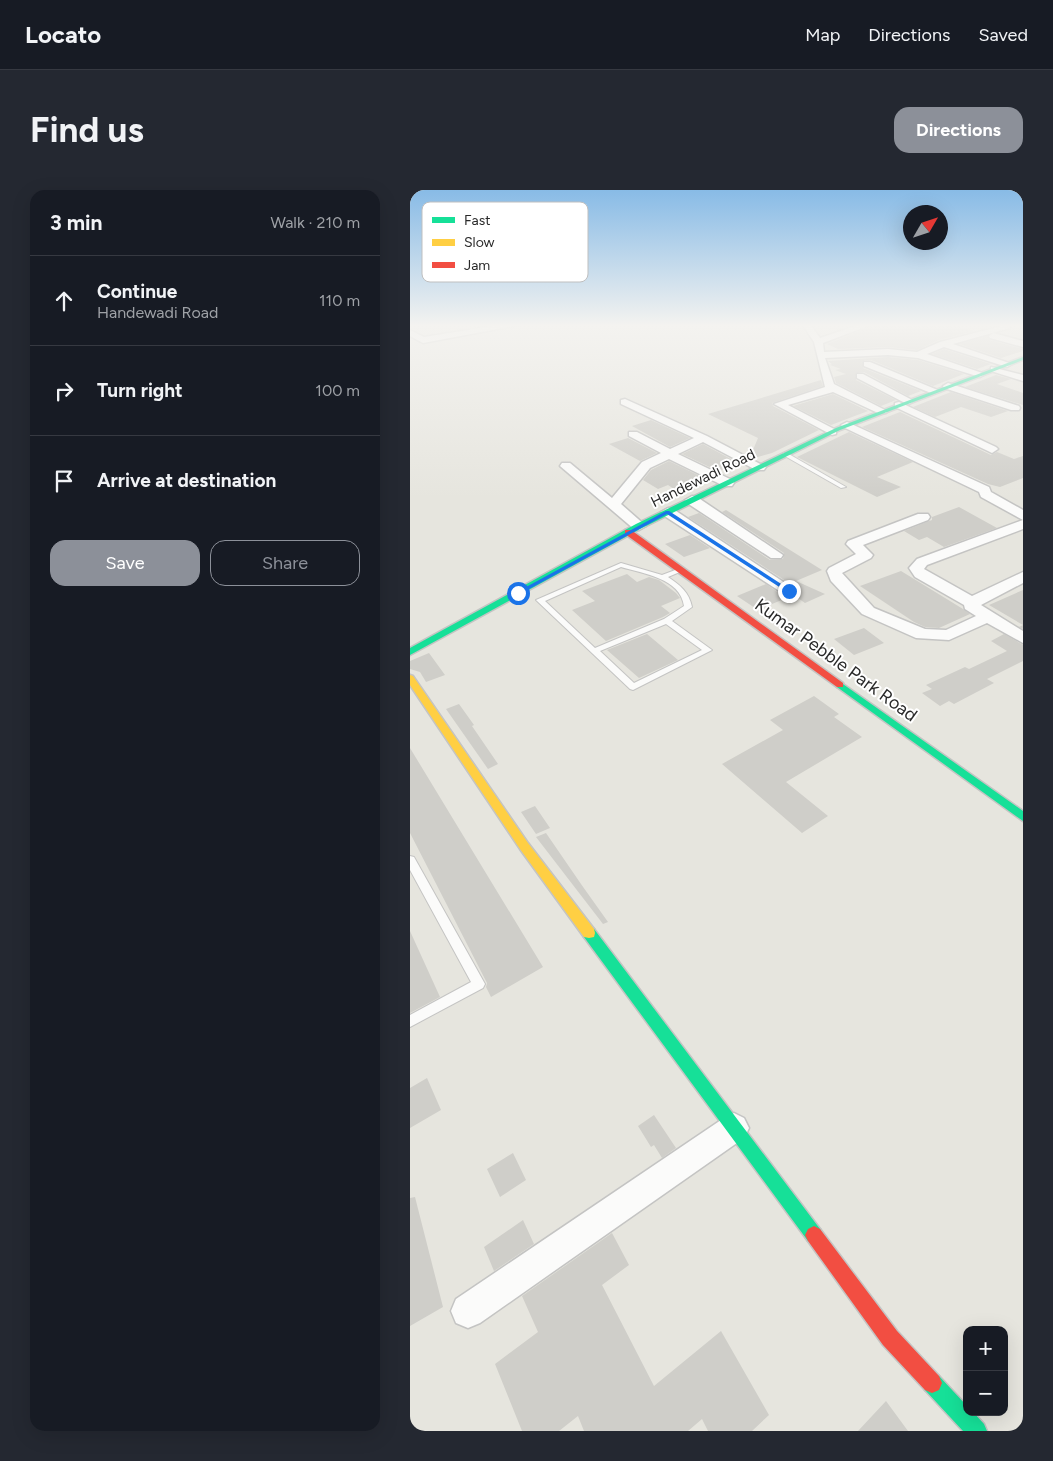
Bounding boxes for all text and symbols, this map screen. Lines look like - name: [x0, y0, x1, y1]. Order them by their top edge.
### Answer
- text: Locato: [25, 20, 101, 49]
- text: Map: [805, 24, 840, 46]
- text: Directions: [868, 24, 950, 46]
- text: Saved: [978, 24, 1028, 46]
- button: Directions: [894, 107, 1023, 153]
- text: Find us: [30, 109, 144, 151]
- legend: [422, 202, 588, 282]
- north arrow: [903, 205, 948, 250]
- text: 3 min: [50, 210, 102, 235]
- text: Fast: [464, 212, 490, 229]
- text: Walk · 210 m: [271, 213, 360, 232]
- text: Slow: [464, 234, 495, 251]
- text: Jam: [464, 257, 490, 274]
- text: Continue: [97, 280, 177, 303]
- icon: ahead: [50, 287, 78, 315]
- text: 110 m: [319, 291, 360, 310]
- text: Handewadi Road: [97, 303, 218, 322]
- icon: right: [50, 377, 78, 405]
- text: Turn right: [97, 379, 183, 402]
- text: 100 m: [315, 381, 360, 400]
- street label: Handewadi Road: [648, 445, 758, 511]
- icon: arrive: [50, 467, 78, 495]
- text: Arrive at destination: [97, 469, 276, 492]
- button: Save: [50, 540, 200, 586]
- button: Share: [210, 540, 360, 586]
- route end: [778, 580, 801, 603]
- route start: [507, 582, 530, 605]
- street label: Kumar Pebble Park Road: [750, 594, 922, 726]
- map controls: [963, 1326, 1008, 1416]
- button: +: [963, 1326, 1008, 1371]
- button: −: [963, 1371, 1008, 1416]

